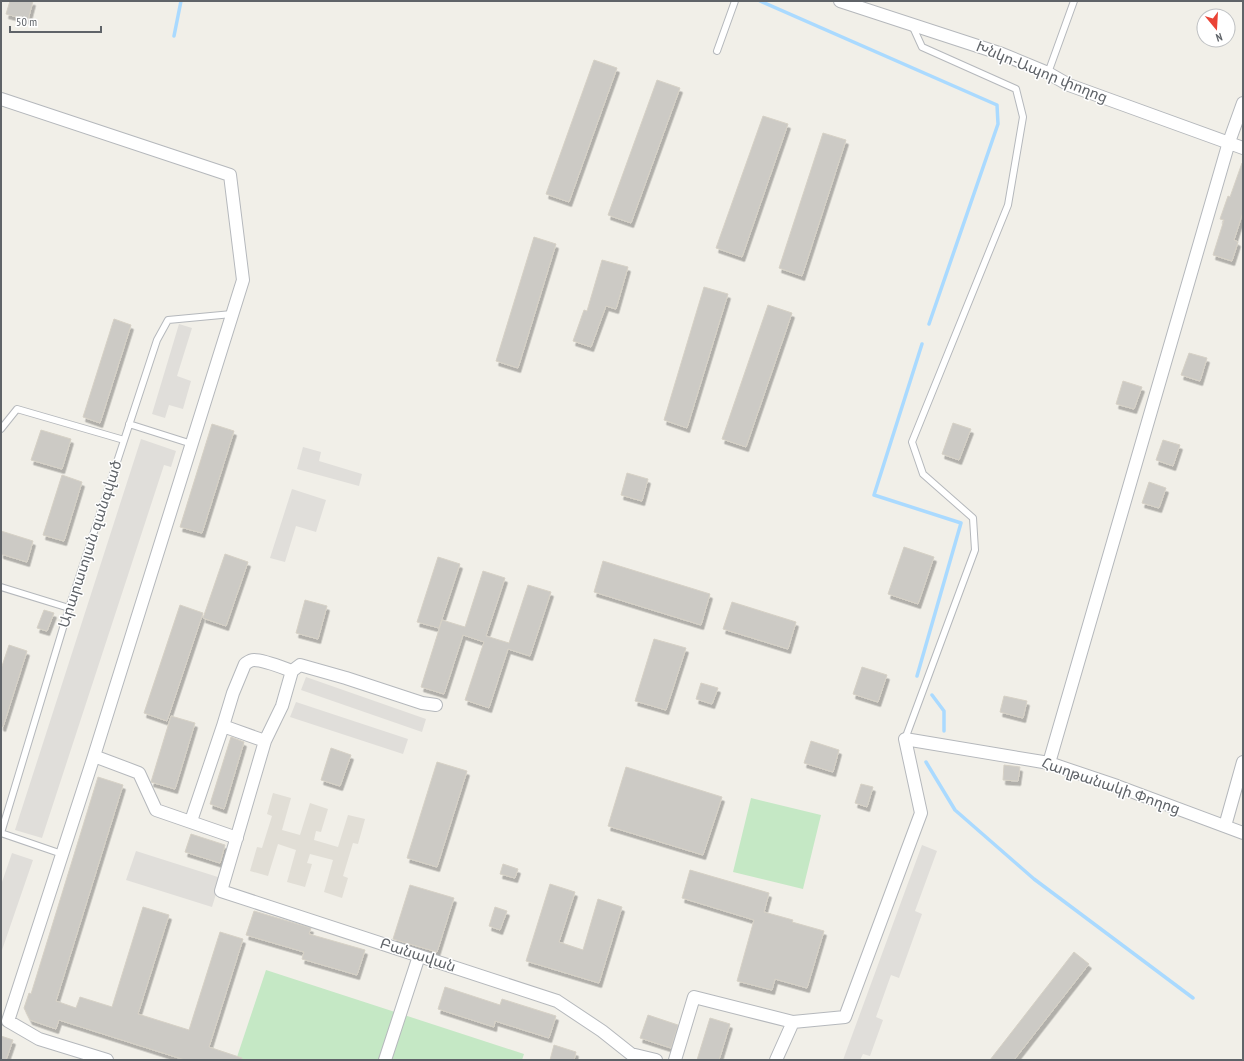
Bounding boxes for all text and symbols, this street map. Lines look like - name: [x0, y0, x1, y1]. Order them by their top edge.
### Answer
- scale bar: [10, 8, 101, 34]
- north arrow: [1196, 8, 1236, 48]
- text: 50 m: [16, 14, 37, 29]
- text: N: [1214, 30, 1224, 45]
- street label: Խնկո-Ապոր փողոց: [974, 36, 1111, 107]
- street label: Արարատյան զանգված: [53, 458, 126, 630]
- street label: Հաղթանակի Փողոց: [1039, 753, 1183, 818]
- street label: Բանավան: [378, 933, 459, 976]

